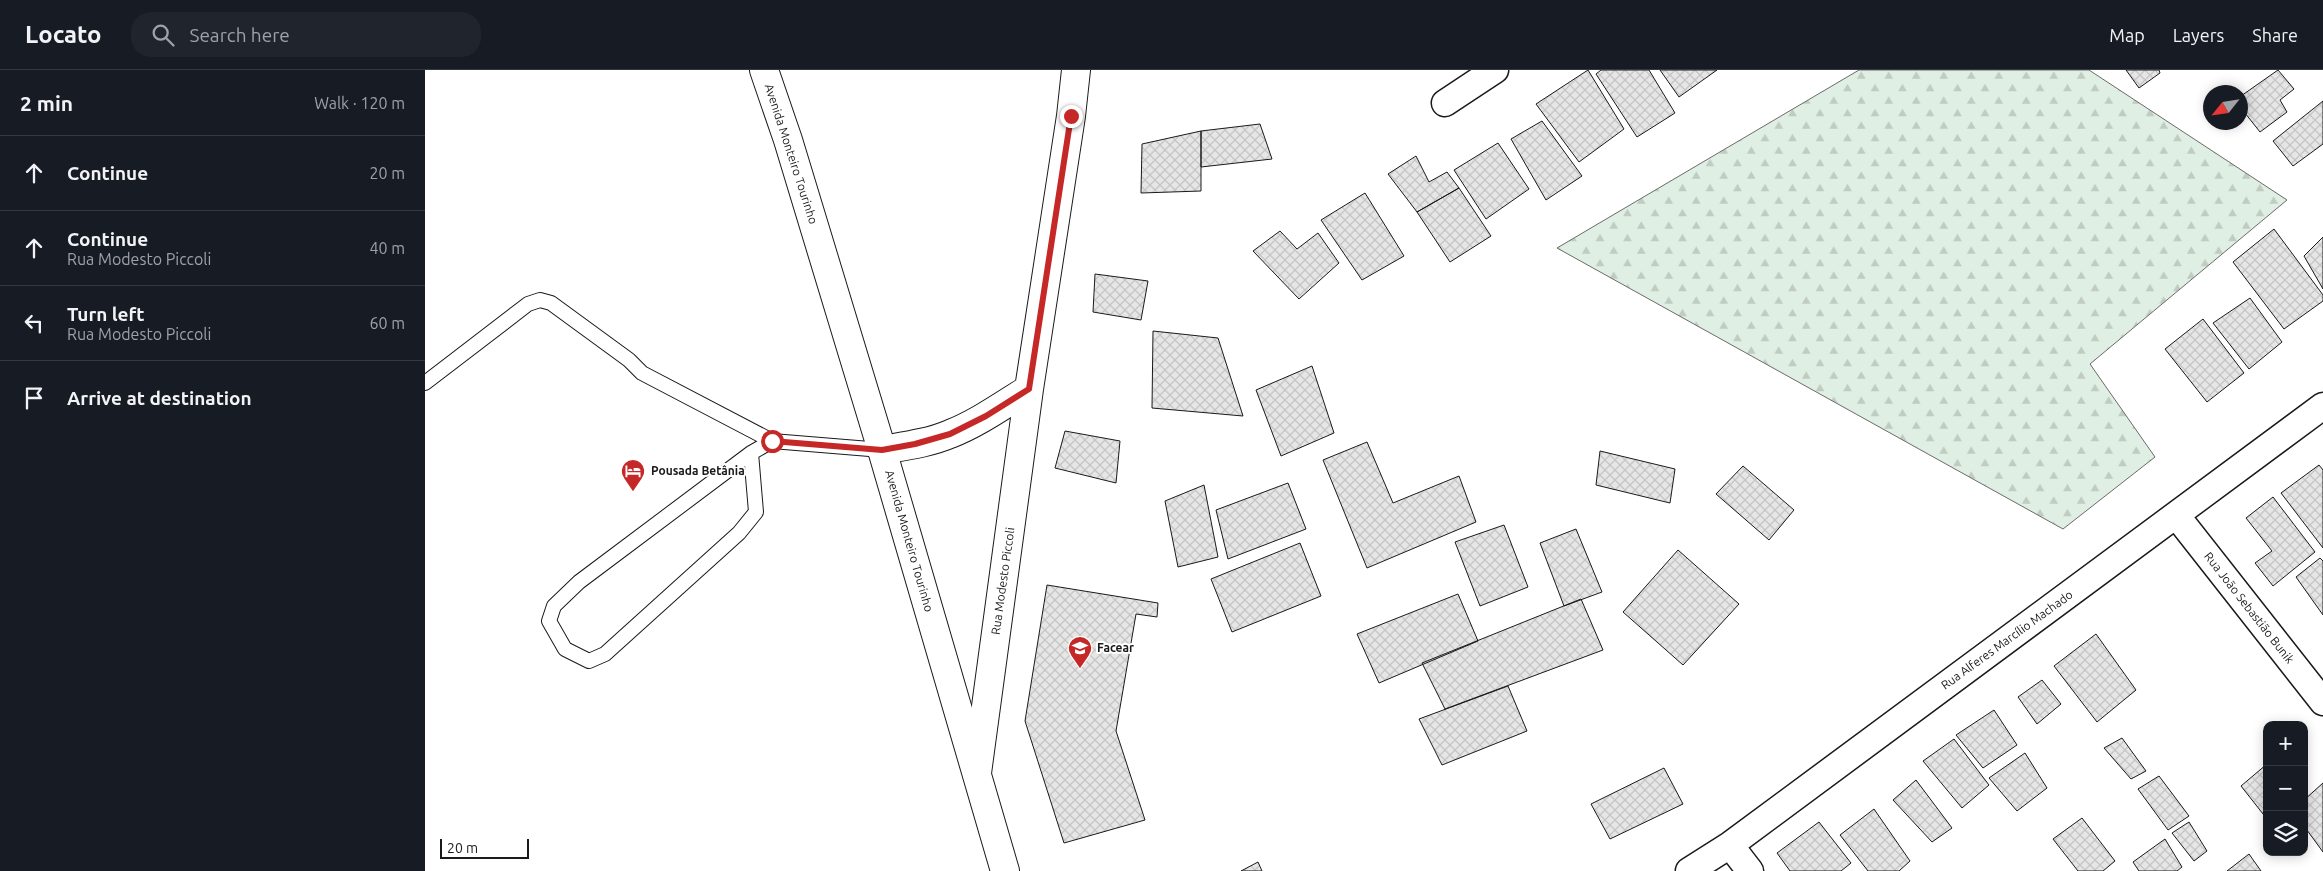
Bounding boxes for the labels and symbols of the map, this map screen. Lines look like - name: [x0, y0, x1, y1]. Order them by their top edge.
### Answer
- street label: Avenida Monteiro Tourinho: [763, 82, 820, 226]
- north arrow: [2203, 85, 2248, 130]
- route end: [1060, 105, 1083, 128]
- route start: [761, 430, 784, 453]
- hotel icon: Pousada Betânia: [620, 458, 646, 492]
- place label: Pousada Betânia: [651, 464, 745, 477]
- street label: Avenida Monteiro Tourinho: [883, 469, 936, 613]
- street label: Rua Modesto Piccoli: [989, 526, 1016, 635]
- street label: Rua João Sebastião Bunik: [2202, 550, 2297, 666]
- street label: Rua Alferes Marcílio Machado: [1938, 588, 2075, 692]
- school or university icon: Facear: [1067, 635, 1093, 669]
- place label: Facear: [1097, 641, 1134, 654]
- scale bar: [440, 836, 529, 859]

